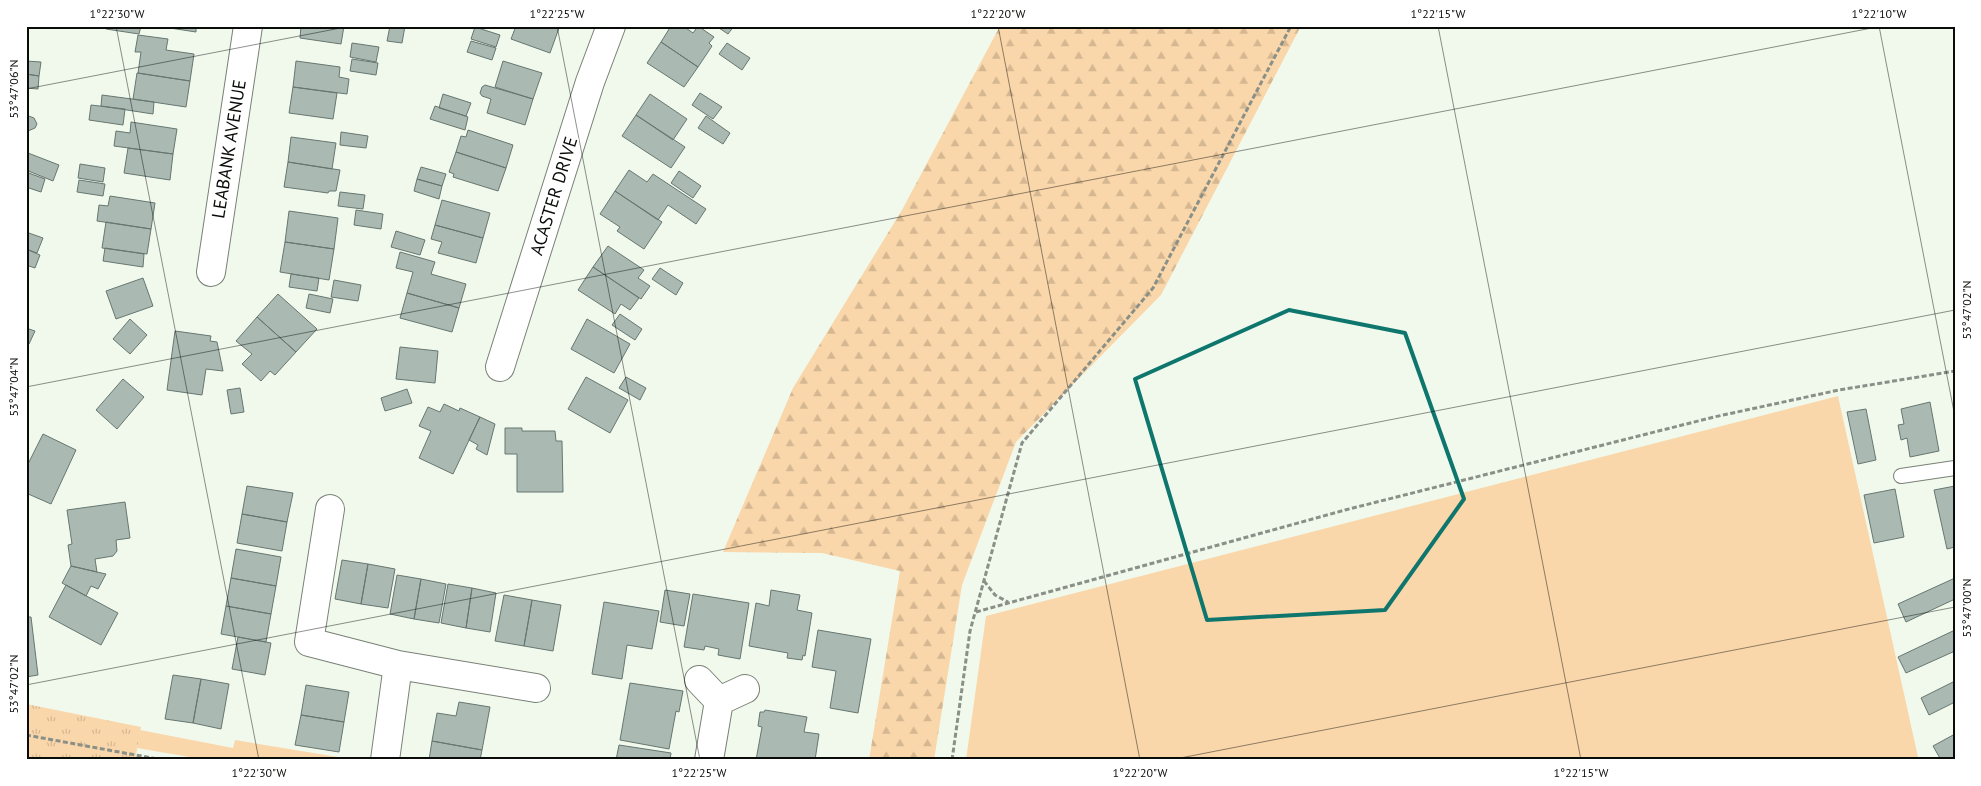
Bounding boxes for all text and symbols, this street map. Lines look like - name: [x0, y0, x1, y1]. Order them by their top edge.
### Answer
- text: 1°22'30"W: [90, 6, 144, 21]
- text: 1°22'25"W: [530, 6, 584, 21]
- text: 1°22'20"W: [971, 6, 1025, 21]
- text: 1°22'15"W: [1411, 6, 1465, 21]
- text: 1°22'10"W: [1852, 6, 1906, 21]
- text: 53°47'06"N: [6, 59, 21, 119]
- street label: LEABANK AVENUE: [206, 78, 251, 220]
- street label: ACASTER DRIVE: [525, 134, 582, 258]
- text: 53°47'02"N: [1959, 280, 1974, 340]
- text: 53°47'04"N: [6, 357, 21, 417]
- text: 53°47'00"N: [1959, 578, 1974, 638]
- text: 53°47'02"N: [6, 654, 21, 714]
- text: 1°22'30"W: [232, 765, 286, 780]
- text: 1°22'25"W: [672, 765, 726, 780]
- text: 1°22'20"W: [1113, 765, 1167, 780]
- text: 1°22'15"W: [1554, 765, 1608, 780]

